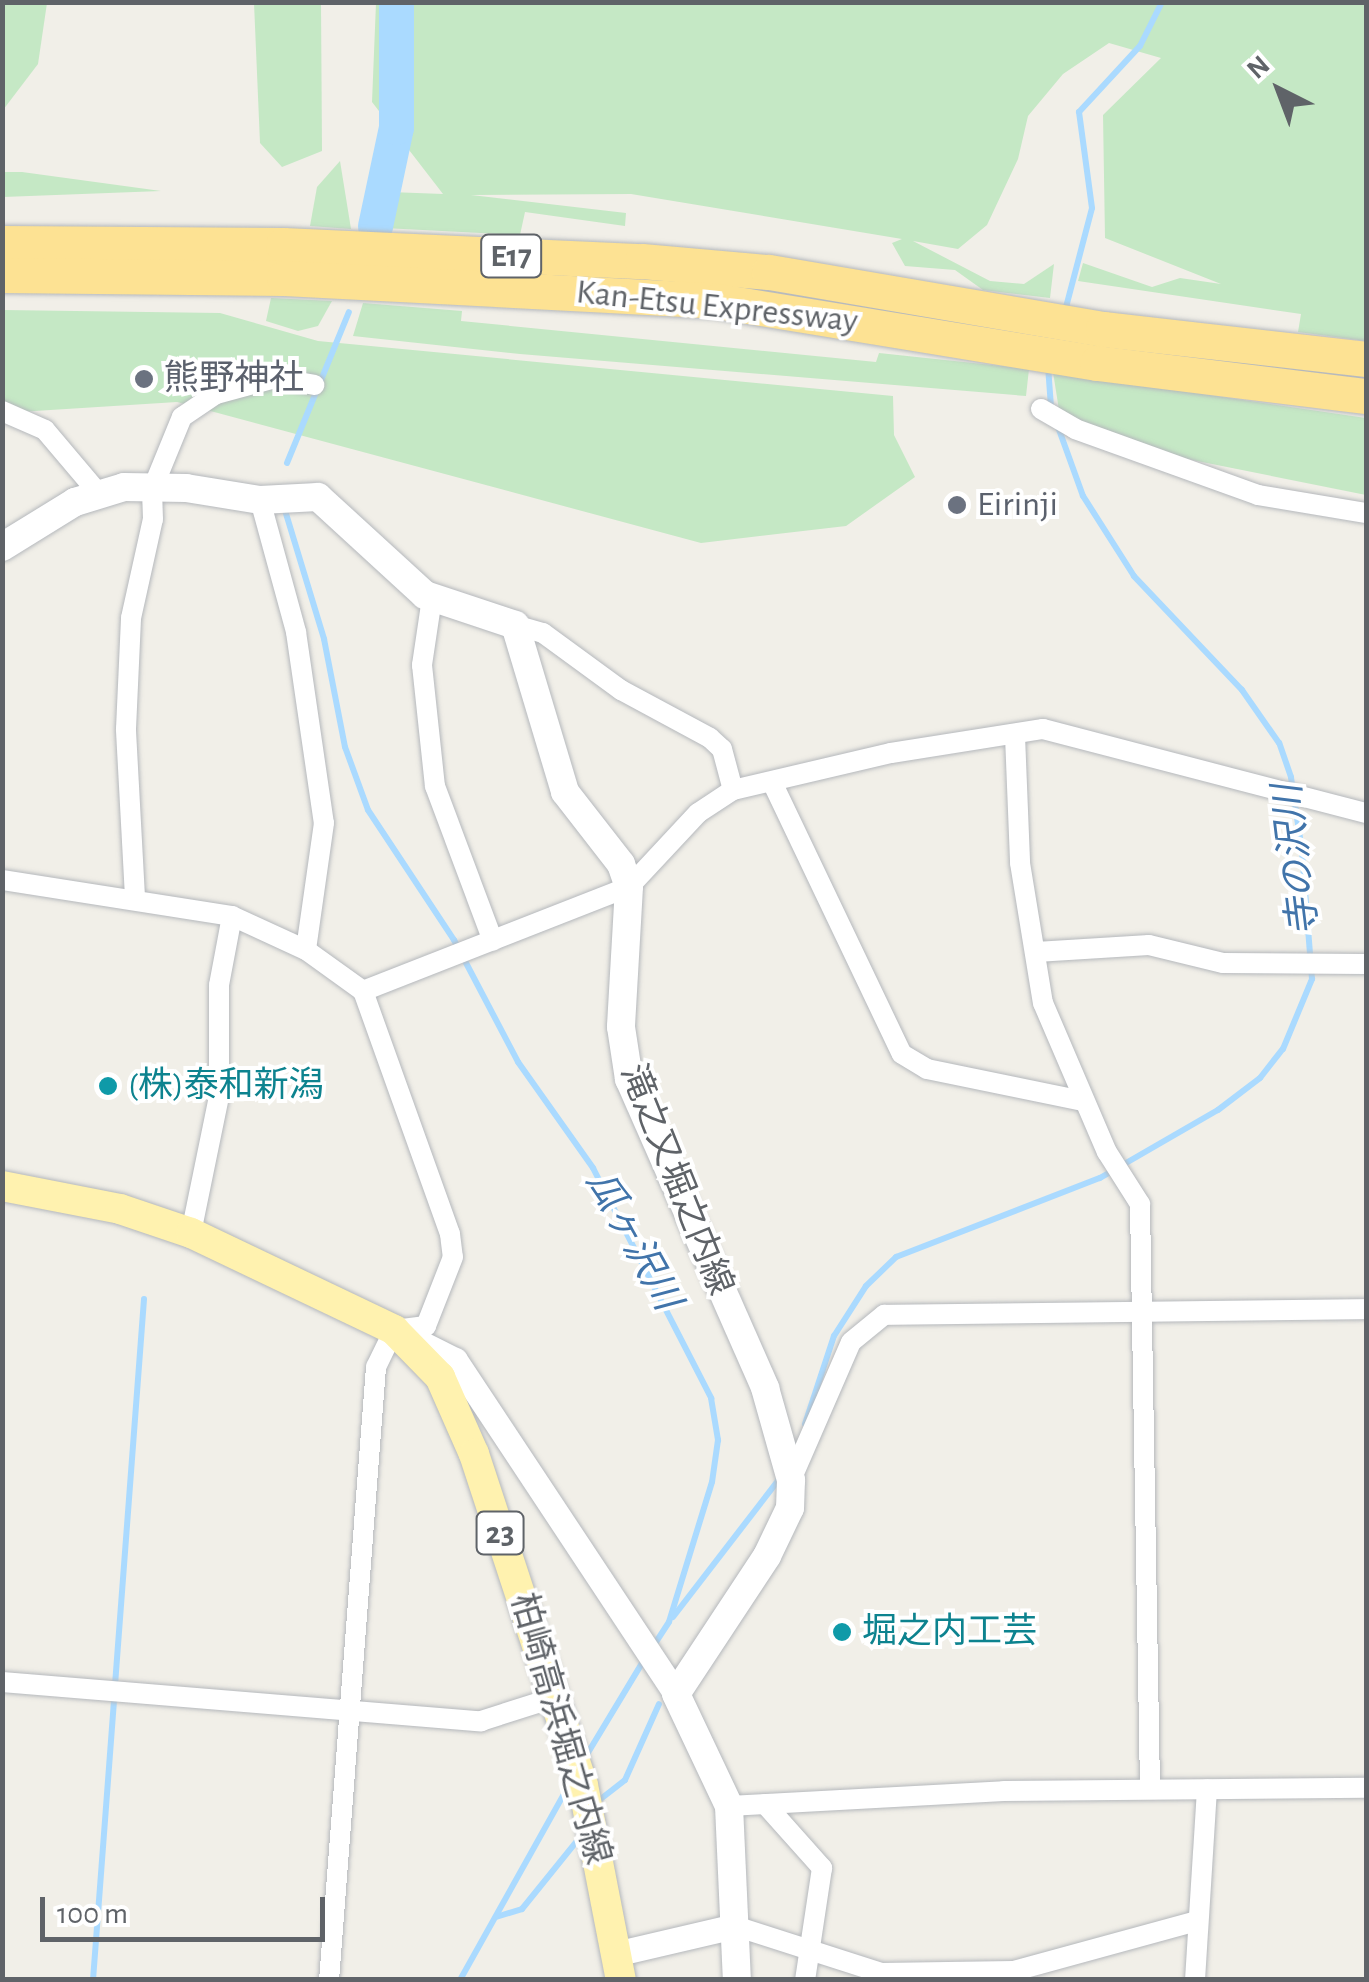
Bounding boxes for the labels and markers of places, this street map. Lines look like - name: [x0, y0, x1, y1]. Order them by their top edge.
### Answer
- place label: 熊野神社: [164, 358, 304, 400]
- marker: 熊野神社: [133, 368, 155, 390]
- place label: Eirinji: [977, 484, 1058, 526]
- marker: Eirinji: [946, 494, 968, 516]
- place label: (株)泰和新潟: [128, 1065, 324, 1107]
- marker: (株)泰和新潟: [97, 1075, 119, 1097]
- place label: 堀之内工芸: [862, 1611, 1037, 1653]
- marker: 堀之内工芸: [831, 1621, 853, 1643]

